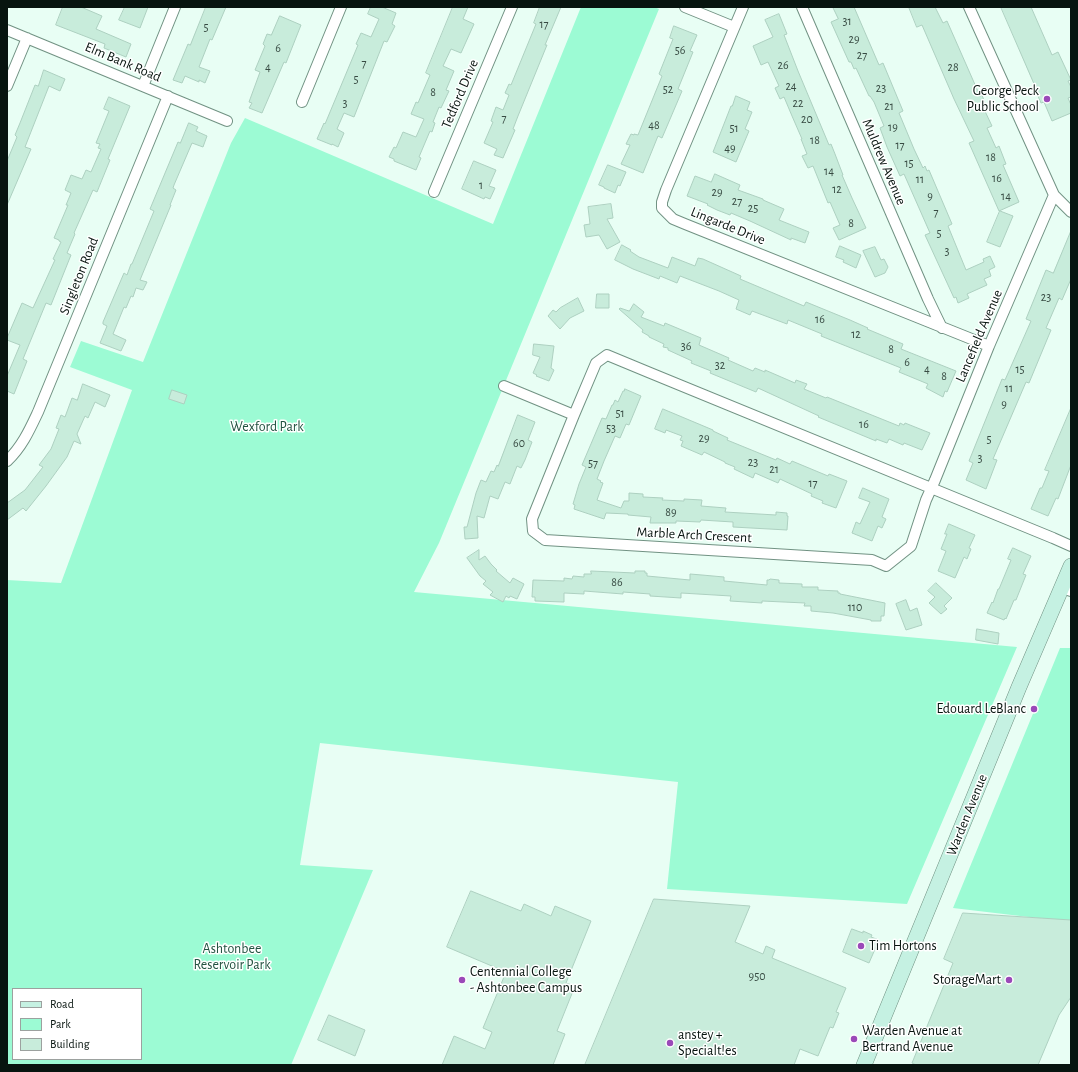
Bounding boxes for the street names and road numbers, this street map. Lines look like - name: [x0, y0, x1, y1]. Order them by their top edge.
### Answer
- street label: Elm Bank Road: [82, 38, 164, 86]
- street label: Tedford Drive: [438, 57, 482, 131]
- street label: Muldrew Avenue: [858, 116, 910, 208]
- street label: Lingarde Drive: [688, 203, 768, 249]
- street label: Singleton Road: [56, 235, 102, 317]
- street label: Lancefield Avenue: [952, 287, 1006, 385]
- street label: Marble Arch Crescent: [636, 524, 752, 546]
- street label: Warden Avenue: [943, 772, 991, 858]

